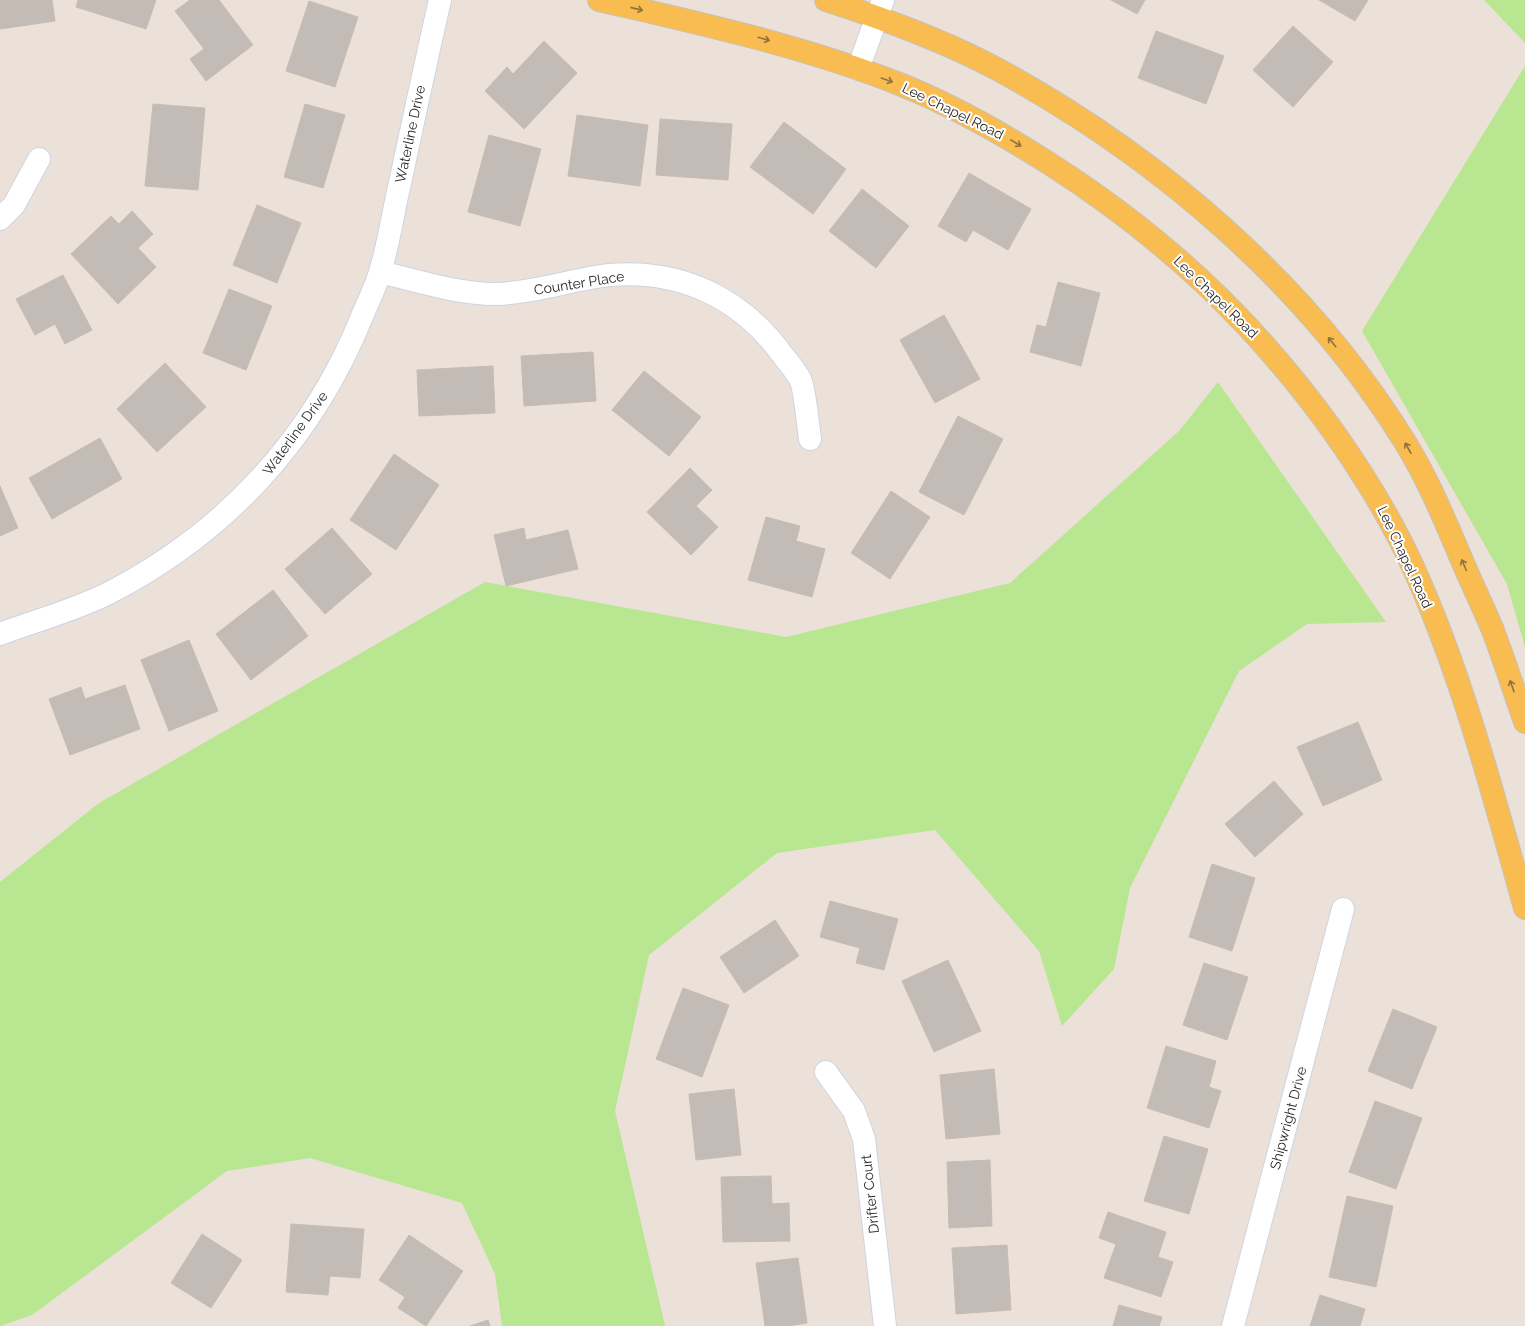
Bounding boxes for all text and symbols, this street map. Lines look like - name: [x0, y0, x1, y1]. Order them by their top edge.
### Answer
- one-way arrow: [631, 5, 644, 13]
- one-way arrow: [757, 36, 770, 43]
- one-way arrow: [881, 76, 893, 84]
- street label: Lee Chapel Road: [900, 80, 1006, 142]
- street label: Waterline Drive: [392, 84, 428, 184]
- one-way arrow: [1010, 139, 1021, 147]
- street label: Lee Chapel Road: [1171, 253, 1261, 341]
- street label: Counter Place: [533, 268, 625, 298]
- one-way arrow: [1328, 337, 1337, 348]
- street label: Waterline Drive: [259, 388, 331, 478]
- one-way arrow: [1403, 442, 1411, 454]
- street label: Lee Chapel Road: [1374, 503, 1436, 611]
- one-way arrow: [1460, 559, 1468, 571]
- one-way arrow: [1508, 679, 1515, 692]
- street label: Shipwright Drive: [1267, 1065, 1309, 1171]
- street label: Drifter Court: [858, 1153, 882, 1234]

